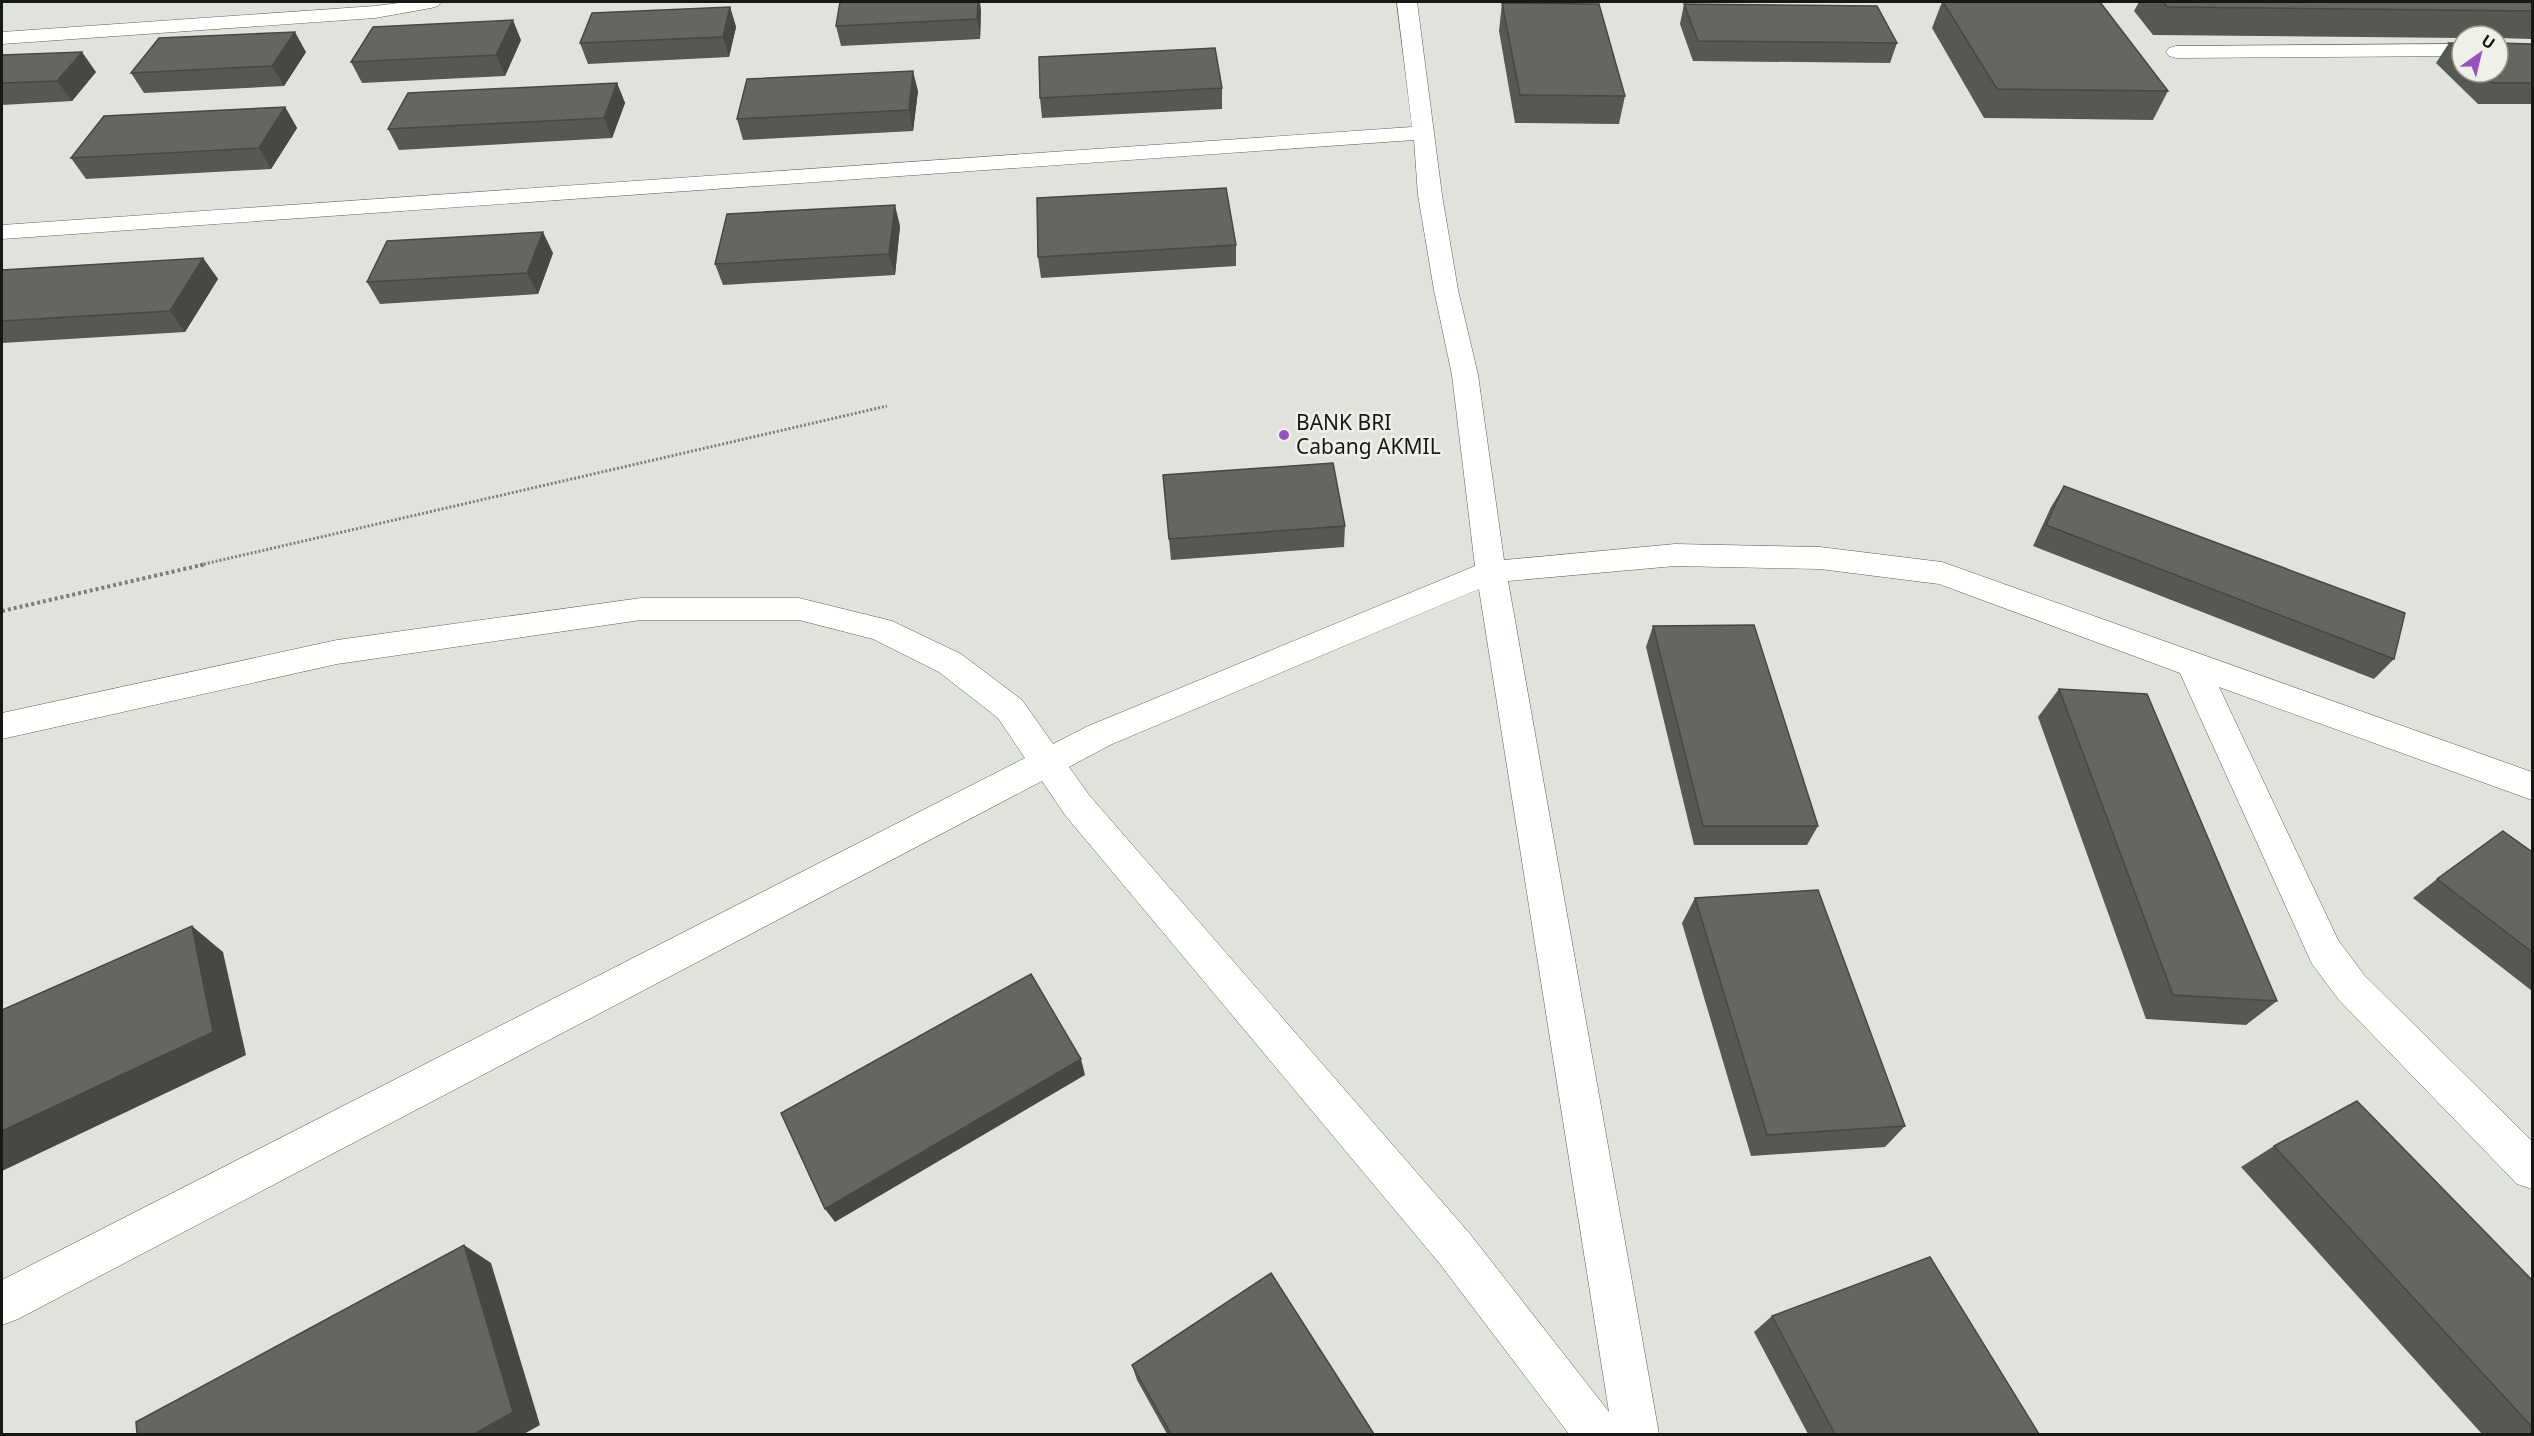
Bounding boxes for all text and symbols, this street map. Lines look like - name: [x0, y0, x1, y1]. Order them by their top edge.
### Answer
- north arrow: [2450, 24, 2510, 84]
- text: U: [2477, 29, 2500, 54]
- place label: BANK BRI Cabang AKMIL: [1296, 408, 1441, 460]
- marker: BANK BRI Cabang AKMIL: [1277, 428, 1291, 442]

